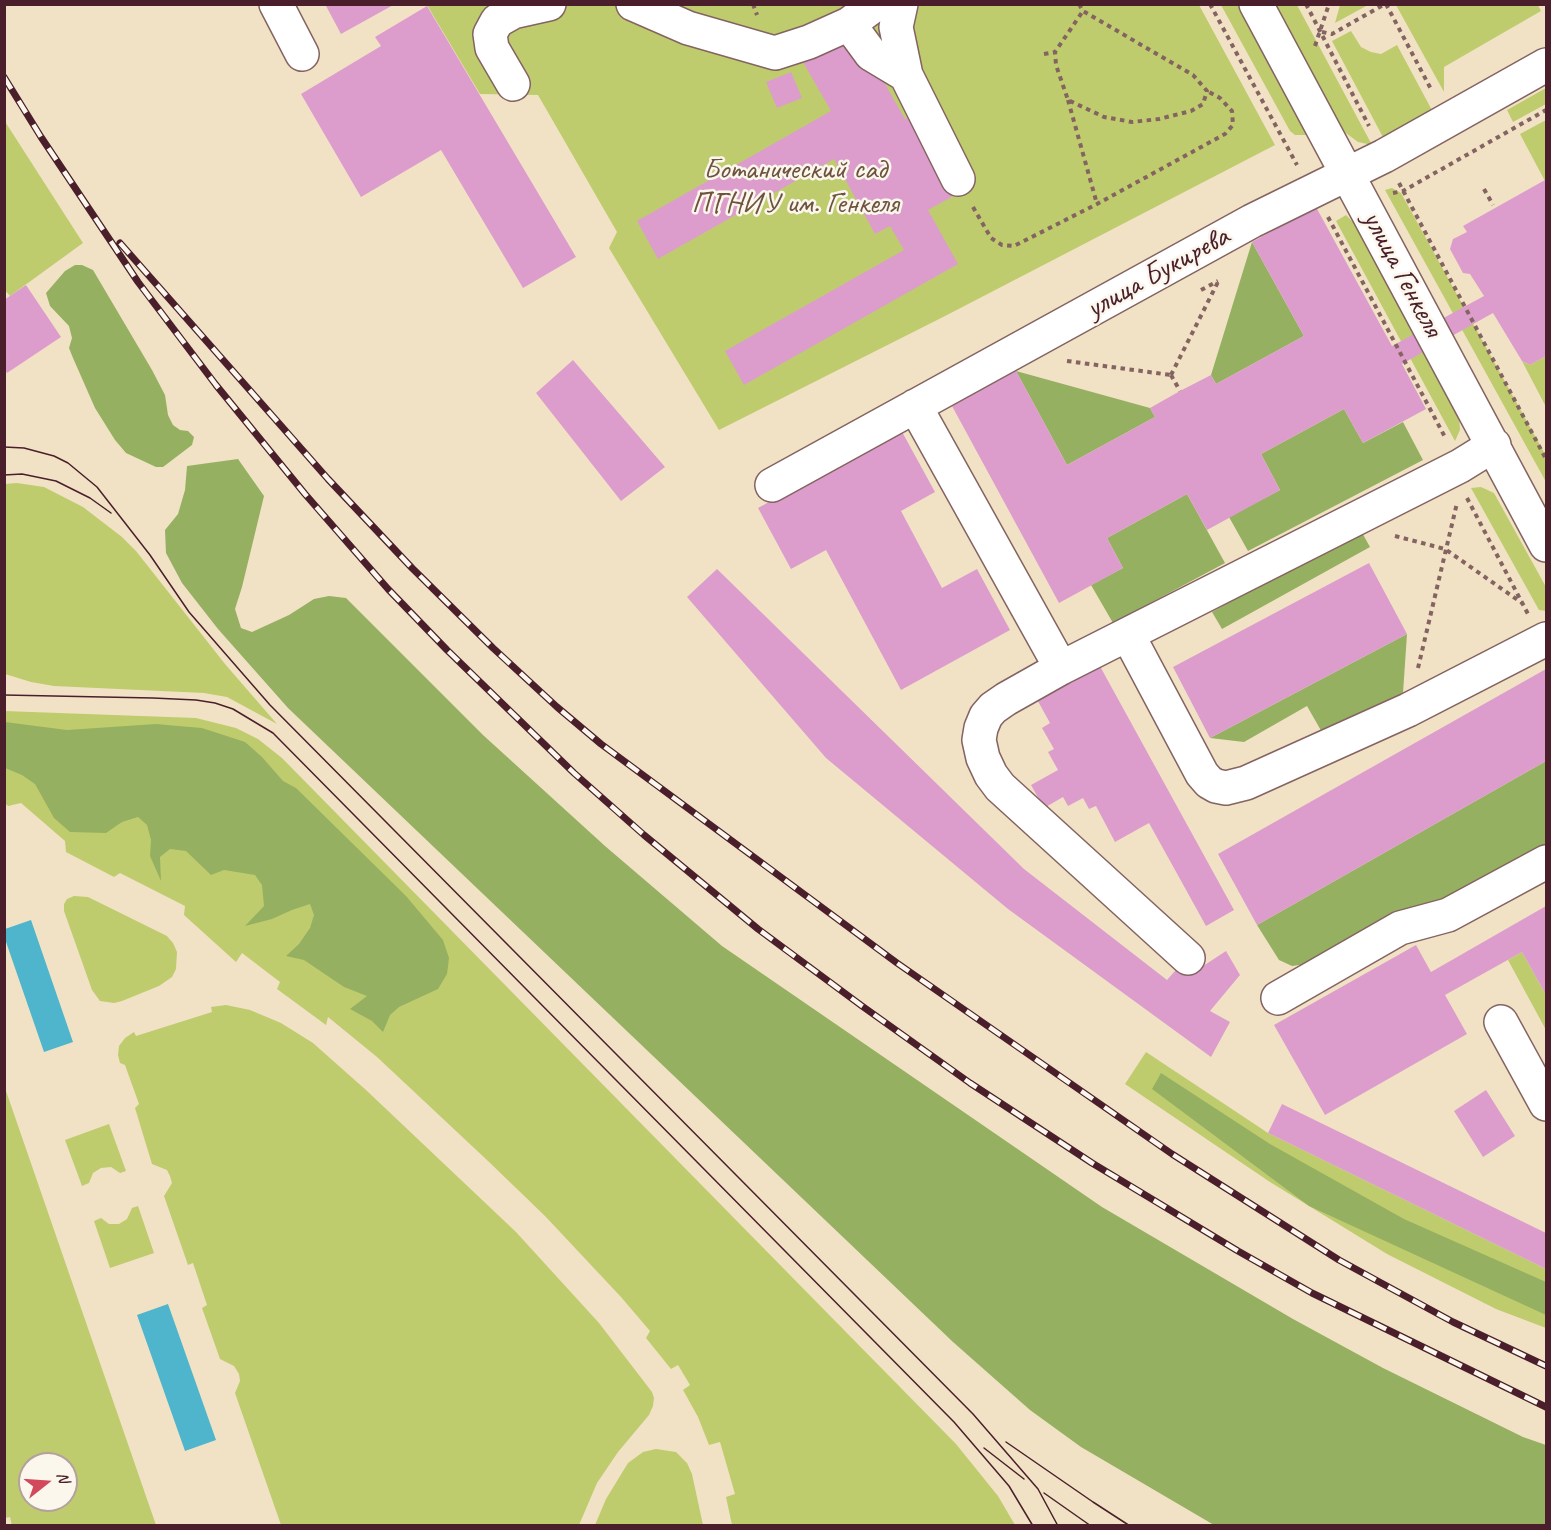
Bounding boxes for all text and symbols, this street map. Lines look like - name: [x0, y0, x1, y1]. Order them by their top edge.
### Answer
- park label: Ботанический сад ПГНИУ им. Генкеля: [691, 152, 899, 222]
- street label: улица Генкеля: [1354, 205, 1450, 343]
- street label: улица Букирева: [1080, 219, 1236, 327]
- north arrow: [18, 1452, 78, 1512]
- text: N: [52, 1470, 74, 1485]

